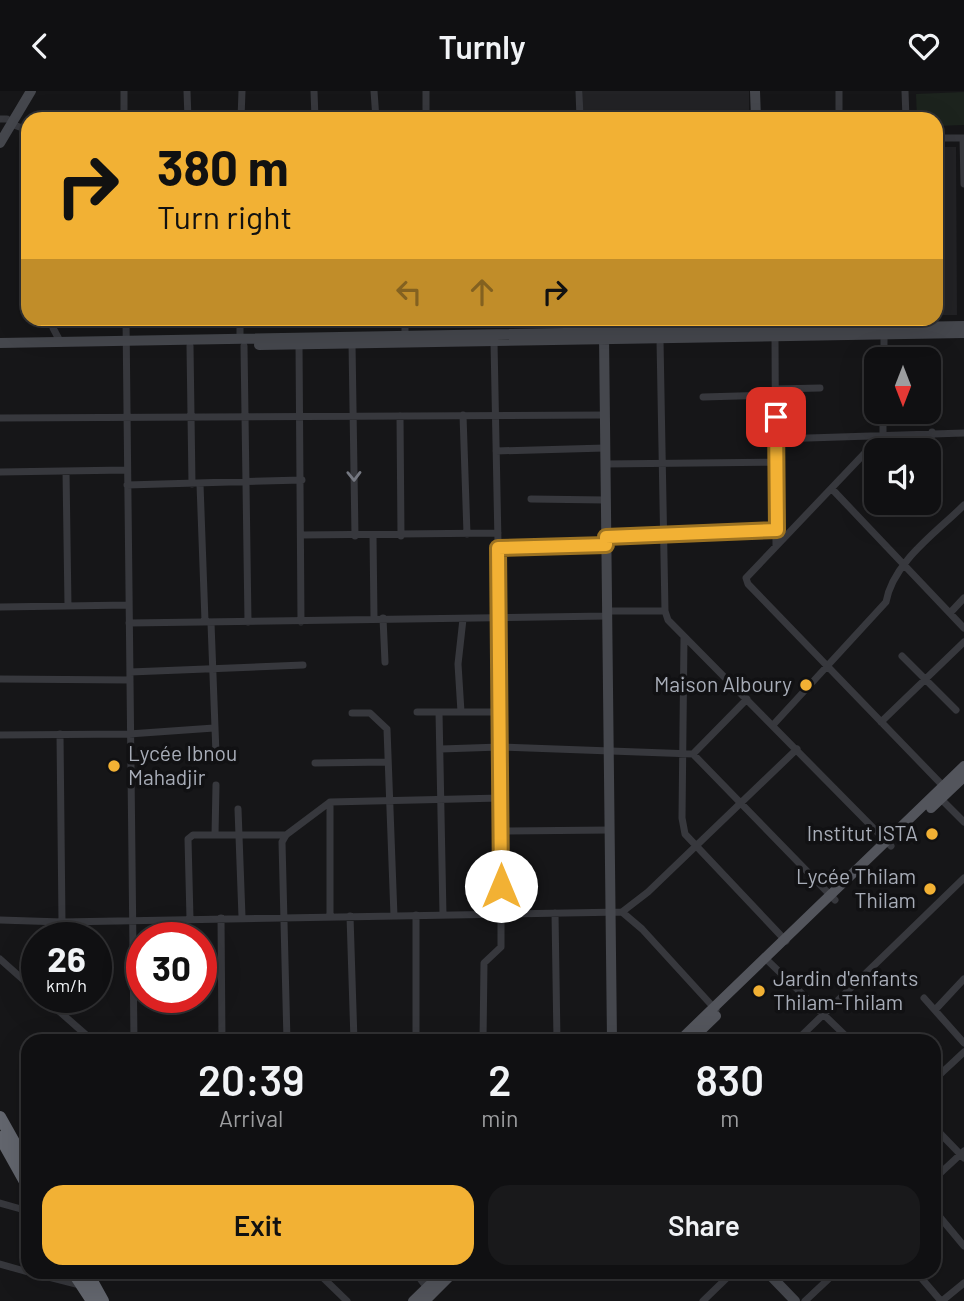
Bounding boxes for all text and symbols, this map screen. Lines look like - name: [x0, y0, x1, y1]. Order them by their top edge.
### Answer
- icon: back: [21, 27, 59, 65]
- text: Turnly: [438, 27, 526, 65]
- icon: heart: [905, 27, 943, 65]
- text: 380 m: [157, 137, 289, 196]
- icon: right: [42, 140, 133, 231]
- text: Turn right: [157, 197, 292, 235]
- icon: left: [390, 273, 428, 311]
- icon: ahead: [463, 273, 501, 311]
- icon: right: [536, 273, 574, 311]
- north arrow: [864, 347, 942, 423]
- map controls: [864, 347, 941, 515]
- pin: [746, 387, 806, 447]
- icon: arrive: [757, 398, 795, 436]
- button: sound: [864, 438, 941, 515]
- one-way arrow: [347, 471, 362, 482]
- place label: Maison Alboury: [654, 671, 792, 696]
- marker: Maison Alboury: [798, 677, 814, 693]
- place label: Lycée Ibnou Mahadjir: [128, 740, 237, 789]
- marker: Lycée Ibnou Mahadjir: [106, 758, 122, 774]
- place label: Institut ISTA: [807, 820, 918, 845]
- marker: Institut ISTA: [924, 826, 940, 842]
- position arrow: [464, 849, 538, 923]
- place label: Lycée Thilam Thilam: [796, 863, 916, 912]
- marker: Lycée Thilam Thilam: [922, 881, 938, 897]
- speed limit sign: 30: [126, 922, 217, 1013]
- text: 26: [47, 937, 86, 979]
- place label: Jardin d'enfants Thilam-Thilam: [773, 965, 918, 1014]
- text: km/h: [46, 974, 87, 996]
- marker: Jardin d'enfants Thilam-Thilam: [751, 983, 767, 999]
- text: 20:39: [198, 1054, 304, 1104]
- text: 2: [488, 1054, 511, 1104]
- text: 830: [695, 1054, 764, 1104]
- text: Arrival: [219, 1104, 283, 1132]
- text: min: [481, 1104, 519, 1132]
- text: m: [720, 1104, 739, 1132]
- button: Exit: [42, 1185, 474, 1265]
- button: Share: [488, 1185, 920, 1265]

